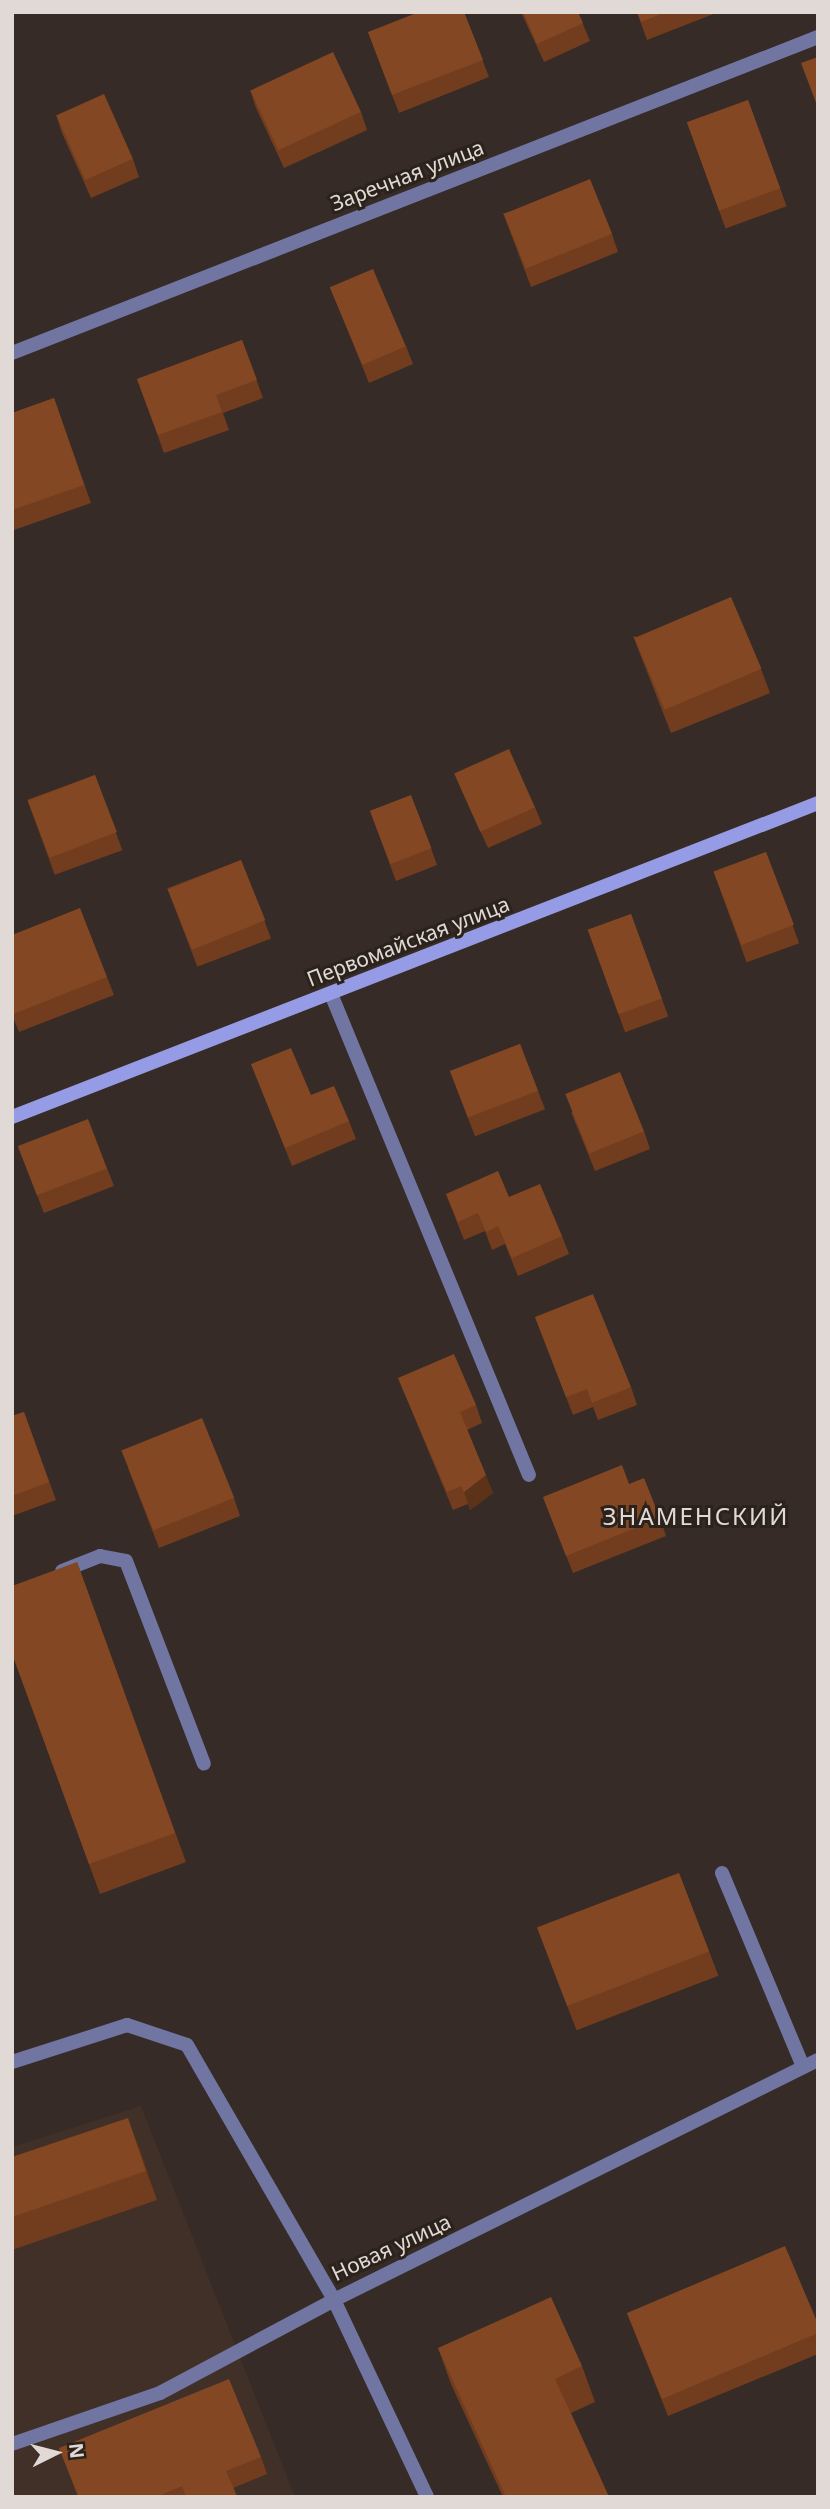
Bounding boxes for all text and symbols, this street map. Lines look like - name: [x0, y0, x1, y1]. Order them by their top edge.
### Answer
- street label: Заречная улица: [327, 134, 487, 216]
- street label: Первомайская улица: [303, 891, 513, 991]
- district label: ЗНАМЕНСКИЙ: [604, 1502, 788, 1530]
- street label: Новая улица: [327, 2208, 455, 2286]
- north arrow: [21, 2418, 91, 2488]
- text: N: [63, 2442, 91, 2460]

